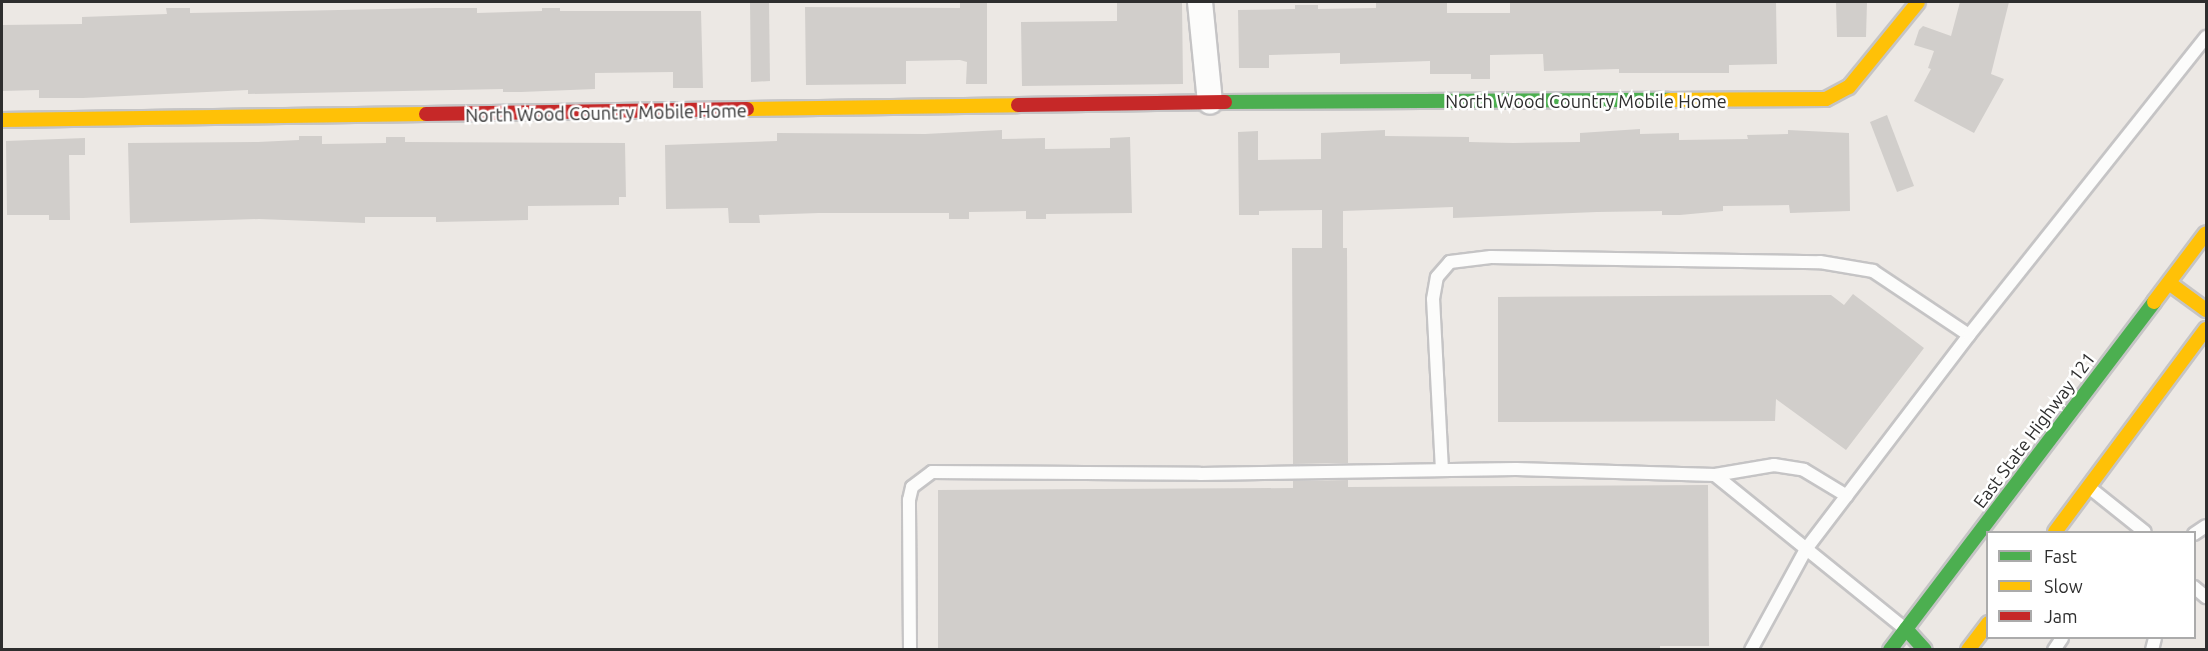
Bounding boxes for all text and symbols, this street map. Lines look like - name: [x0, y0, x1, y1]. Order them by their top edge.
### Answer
- street label: North Wood Country Mobile Home: [1445, 90, 1727, 112]
- street label: North Wood Country Mobile Home: [465, 100, 747, 126]
- street label: East State Highway 121: [1968, 348, 2100, 512]
- legend: [1986, 531, 2196, 639]
- text: Fast: [2044, 546, 2077, 566]
- text: Slow: [2044, 576, 2083, 596]
- text: Jam: [2044, 606, 2078, 626]

